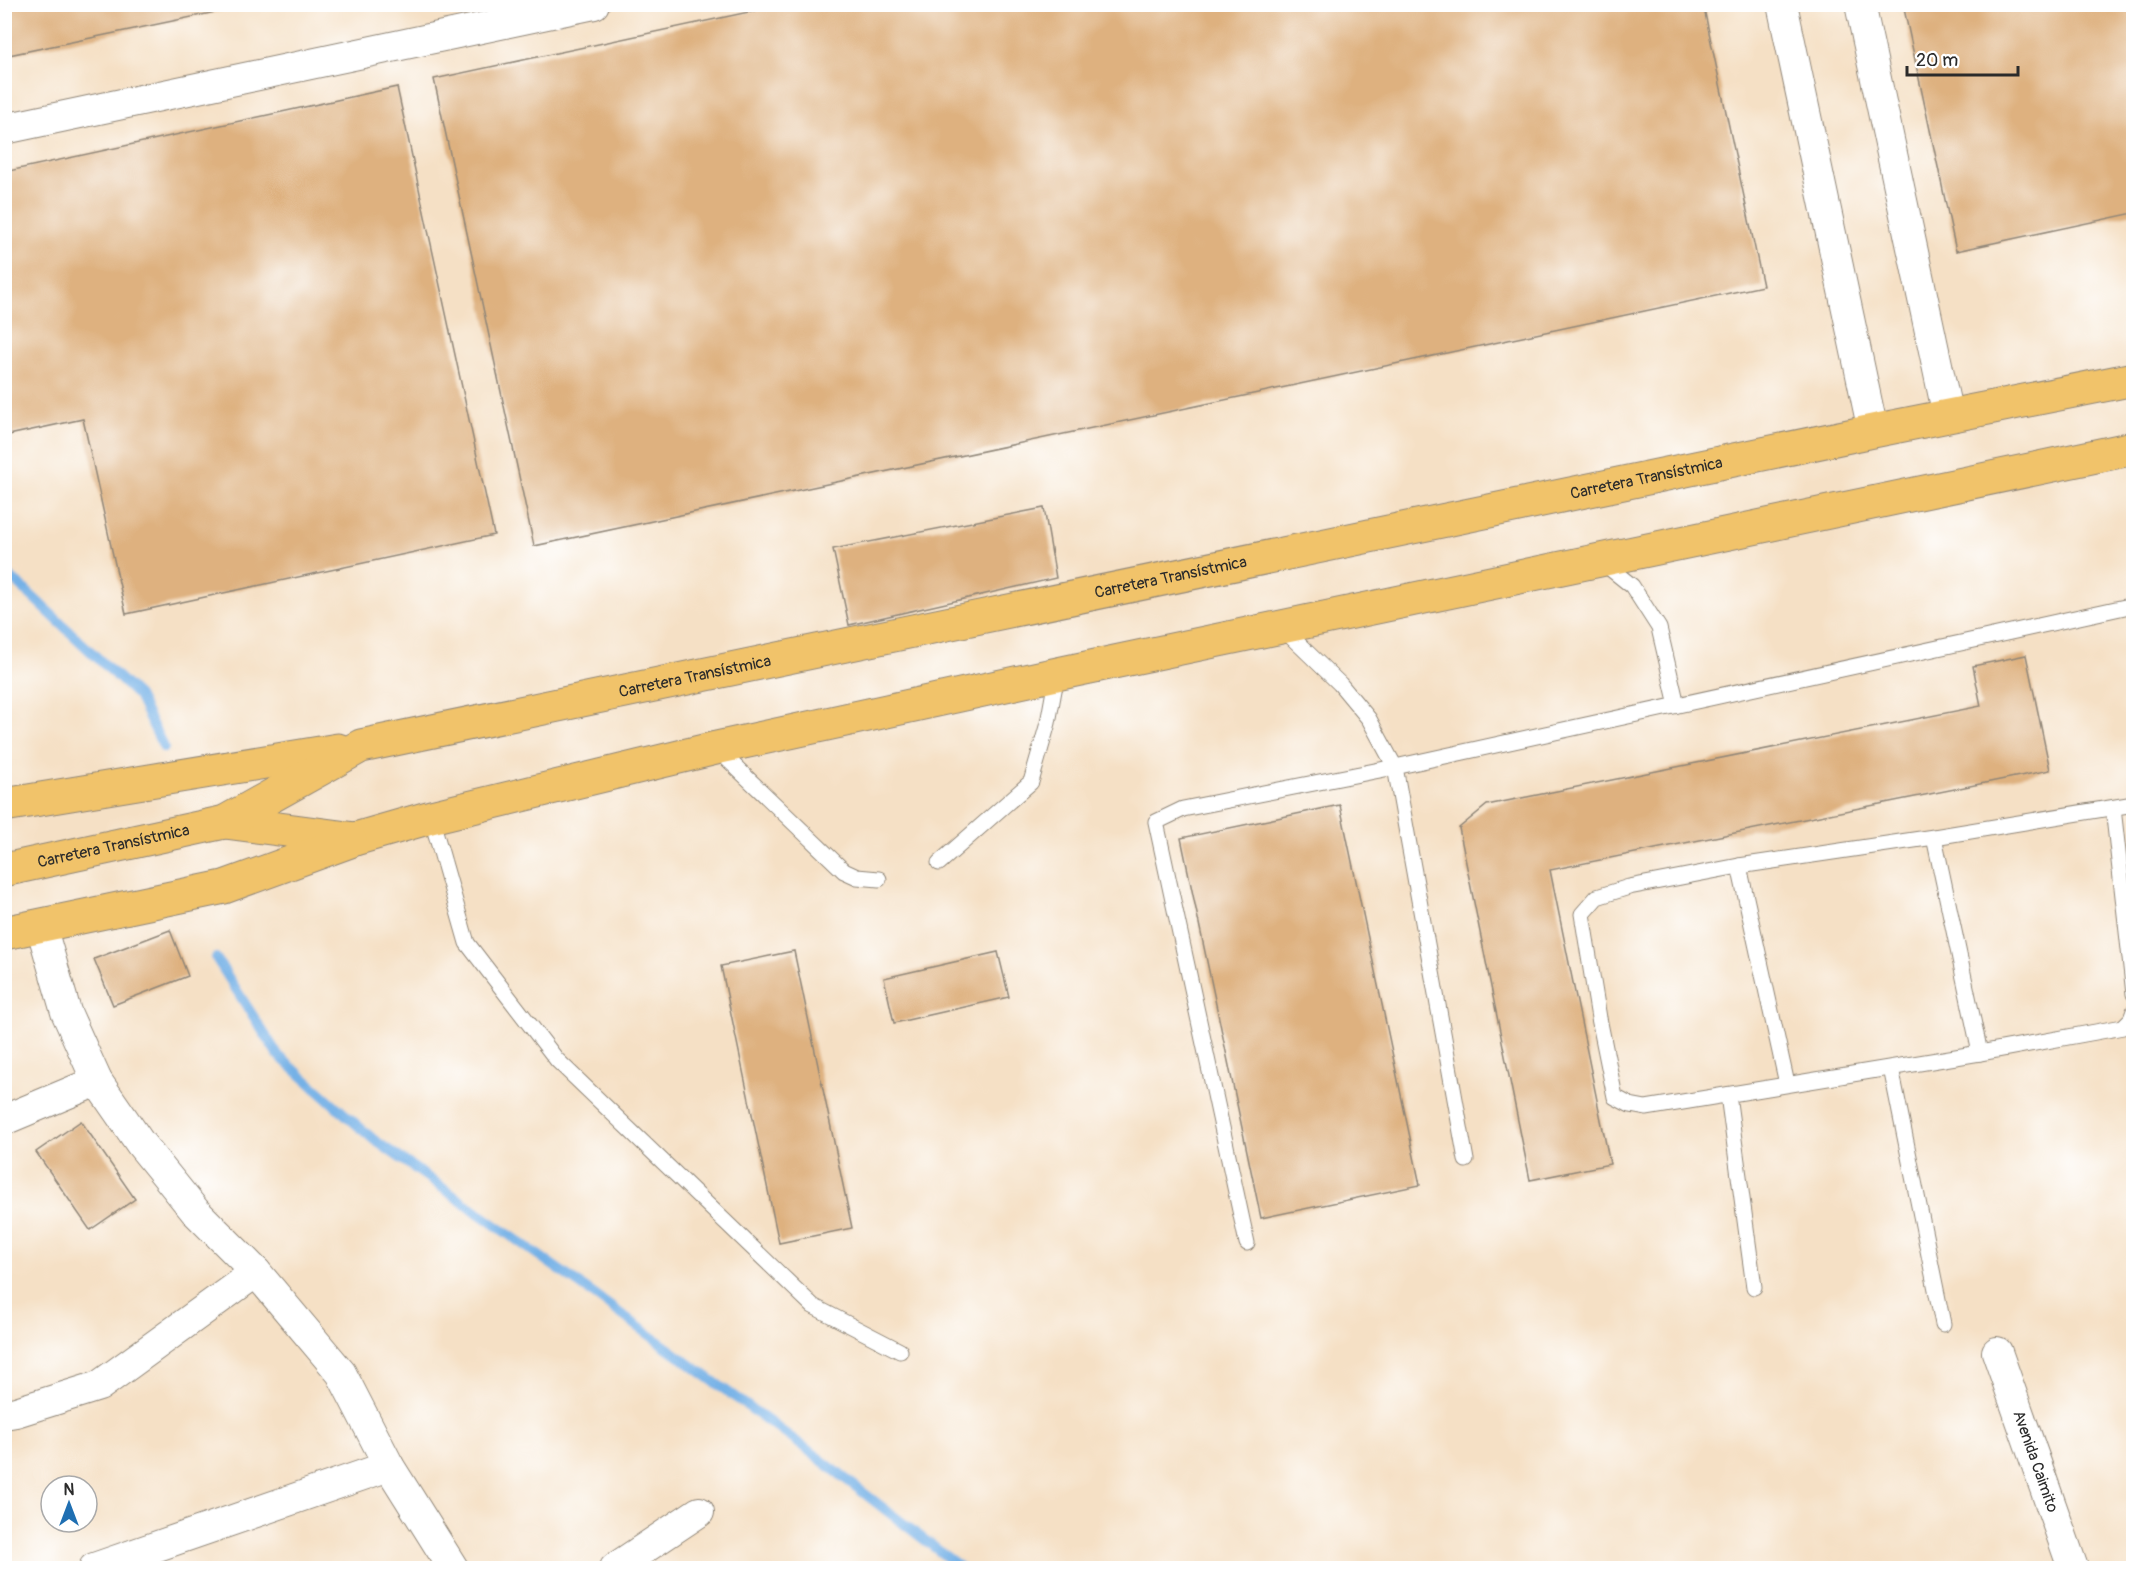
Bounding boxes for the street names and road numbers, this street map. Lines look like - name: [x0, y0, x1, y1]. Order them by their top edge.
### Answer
- street label: Carretera Transístmica: [1568, 453, 1724, 504]
- street label: Carretera Transístmica: [1093, 552, 1249, 603]
- street label: Carretera Transístmica: [617, 651, 773, 702]
- street label: Carretera Transístmica: [36, 820, 191, 872]
- street label: Avenida Caimito: [2008, 1408, 2063, 1516]

